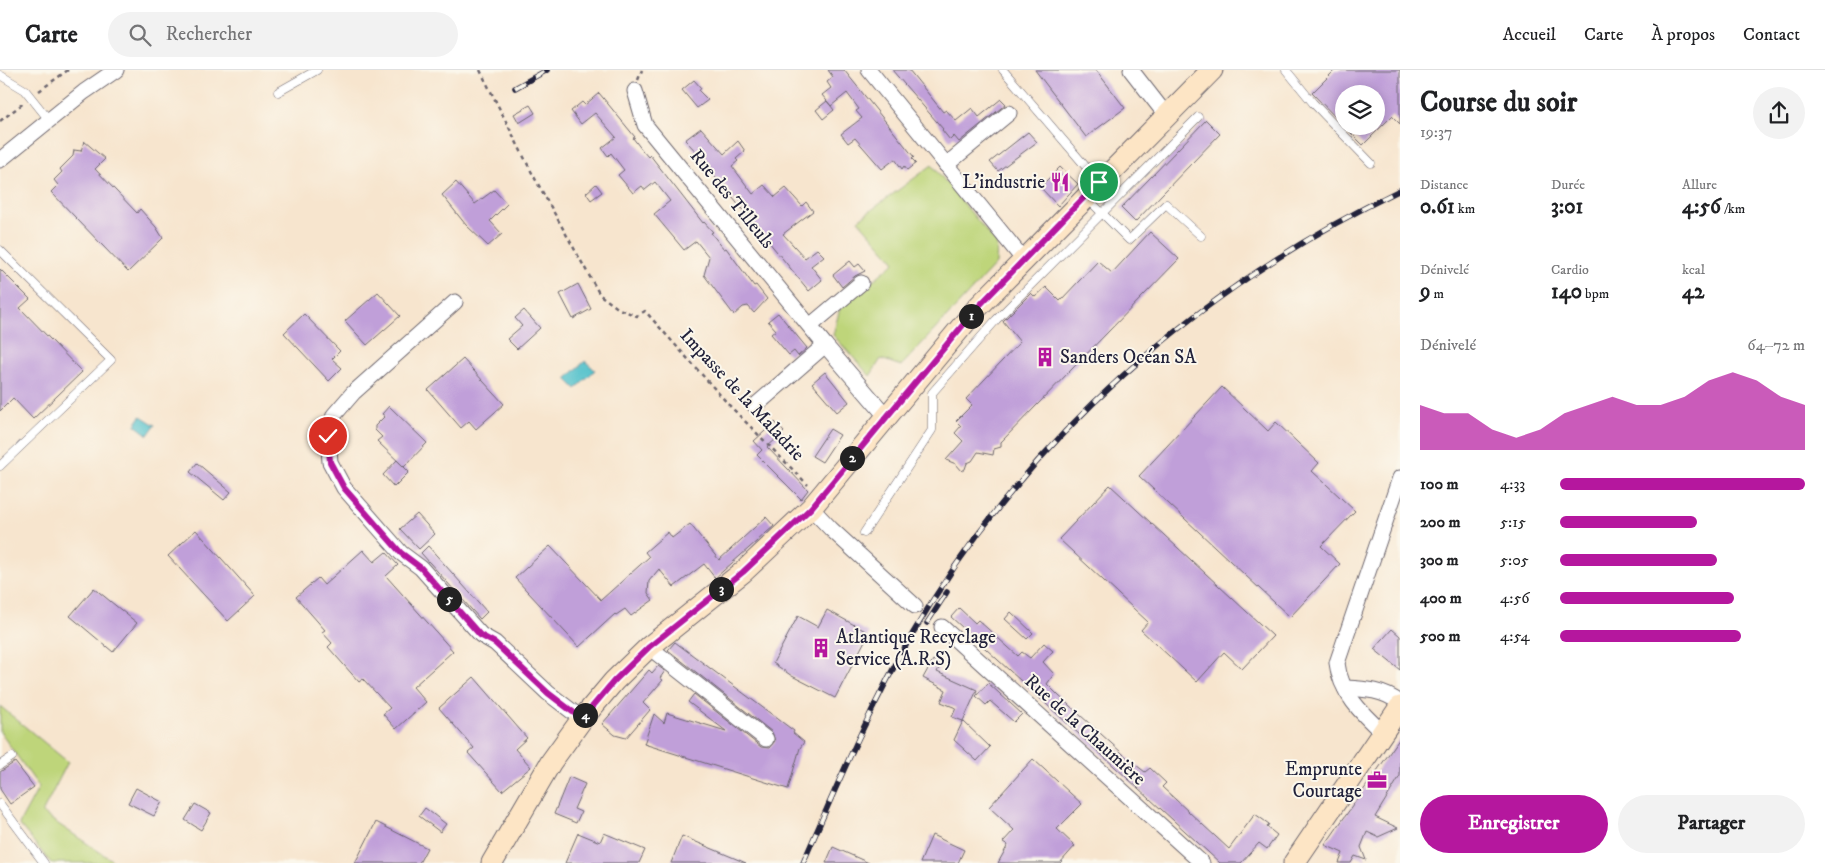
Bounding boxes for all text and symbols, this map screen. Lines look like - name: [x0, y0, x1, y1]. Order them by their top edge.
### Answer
- search box: [108, 12, 458, 57]
- text: Carte: [25, 20, 78, 50]
- icon: search: [126, 21, 154, 49]
- text: Rechercher: [166, 23, 252, 46]
- text: Accueil: [1503, 24, 1556, 46]
- text: Carte: [1584, 24, 1623, 46]
- text: À propos: [1651, 24, 1715, 46]
- text: Contact: [1743, 24, 1800, 46]
- map controls: [1335, 85, 1385, 135]
- button: layers: [1335, 85, 1385, 135]
- text: Course du soir: [1420, 85, 1577, 120]
- button: share: [1753, 87, 1805, 139]
- text: 19:37: [1420, 122, 1452, 142]
- street label: Rue des Tilleuls: [685, 145, 779, 253]
- pin: [1078, 161, 1120, 203]
- icon: arrive: [1085, 168, 1113, 196]
- place label: L'industrie: [962, 171, 1045, 194]
- restaurant icon: L'industrie: [1049, 171, 1071, 193]
- text: Distance: [1420, 176, 1468, 194]
- text: Durée: [1551, 176, 1585, 194]
- text: Allure: [1682, 176, 1717, 194]
- text: 0.61: [1420, 194, 1455, 220]
- text: 3:01: [1551, 194, 1583, 220]
- text: 4:56: [1682, 194, 1721, 220]
- text: km: [1455, 200, 1475, 218]
- text: /km: [1721, 200, 1745, 218]
- text: Dénivelé: [1420, 261, 1469, 279]
- text: Cardio: [1551, 261, 1589, 279]
- text: kcal: [1682, 261, 1705, 279]
- text: 9: [1420, 279, 1430, 305]
- text: 140: [1551, 279, 1582, 305]
- text: 42: [1682, 279, 1704, 305]
- text: m: [1430, 285, 1444, 303]
- text: bpm: [1582, 285, 1609, 303]
- pin: 1: [958, 304, 984, 328]
- text: 1: [969, 307, 974, 325]
- street label: Impasse de la Maladrie: [675, 324, 809, 466]
- text: Dénivelé: [1420, 335, 1476, 355]
- text: 64–72 m: [1747, 335, 1805, 355]
- building icon: Sanders Océan SA: [1034, 346, 1056, 368]
- place label: Sanders Océan SA: [1060, 346, 1197, 369]
- pin: [307, 415, 349, 457]
- icon: check: [314, 422, 342, 450]
- pin: 2: [840, 446, 864, 470]
- text: 2: [849, 449, 856, 467]
- text: 100 m: [1420, 474, 1459, 494]
- text: 4:33: [1500, 474, 1525, 494]
- text: 200 m: [1420, 512, 1461, 532]
- text: 5:15: [1500, 512, 1526, 532]
- text: 300 m: [1420, 550, 1459, 570]
- text: 5:05: [1500, 550, 1529, 570]
- pin: 3: [708, 576, 734, 602]
- text: 3: [719, 580, 724, 598]
- pin: 5: [436, 586, 462, 612]
- text: 400 m: [1420, 588, 1462, 608]
- text: 4:56: [1500, 588, 1530, 608]
- text: 5: [446, 590, 453, 608]
- place label: Atlantique Recyclage Service (A.R.S): [836, 626, 996, 671]
- text: 500 m: [1420, 626, 1461, 646]
- text: 4:54: [1500, 626, 1530, 646]
- building icon: Atlantique Recyclage Service (A.R.S): [810, 637, 832, 659]
- street label: Rue de la Chaumière: [1020, 670, 1150, 790]
- pin: 4: [572, 702, 598, 728]
- text: 4: [581, 706, 590, 724]
- place label: Emprunte Courtage: [1285, 758, 1362, 803]
- office icon: Emprunte Courtage: [1366, 769, 1388, 791]
- button: Enregistrer: [1420, 795, 1608, 853]
- button: Partager: [1618, 795, 1805, 853]

